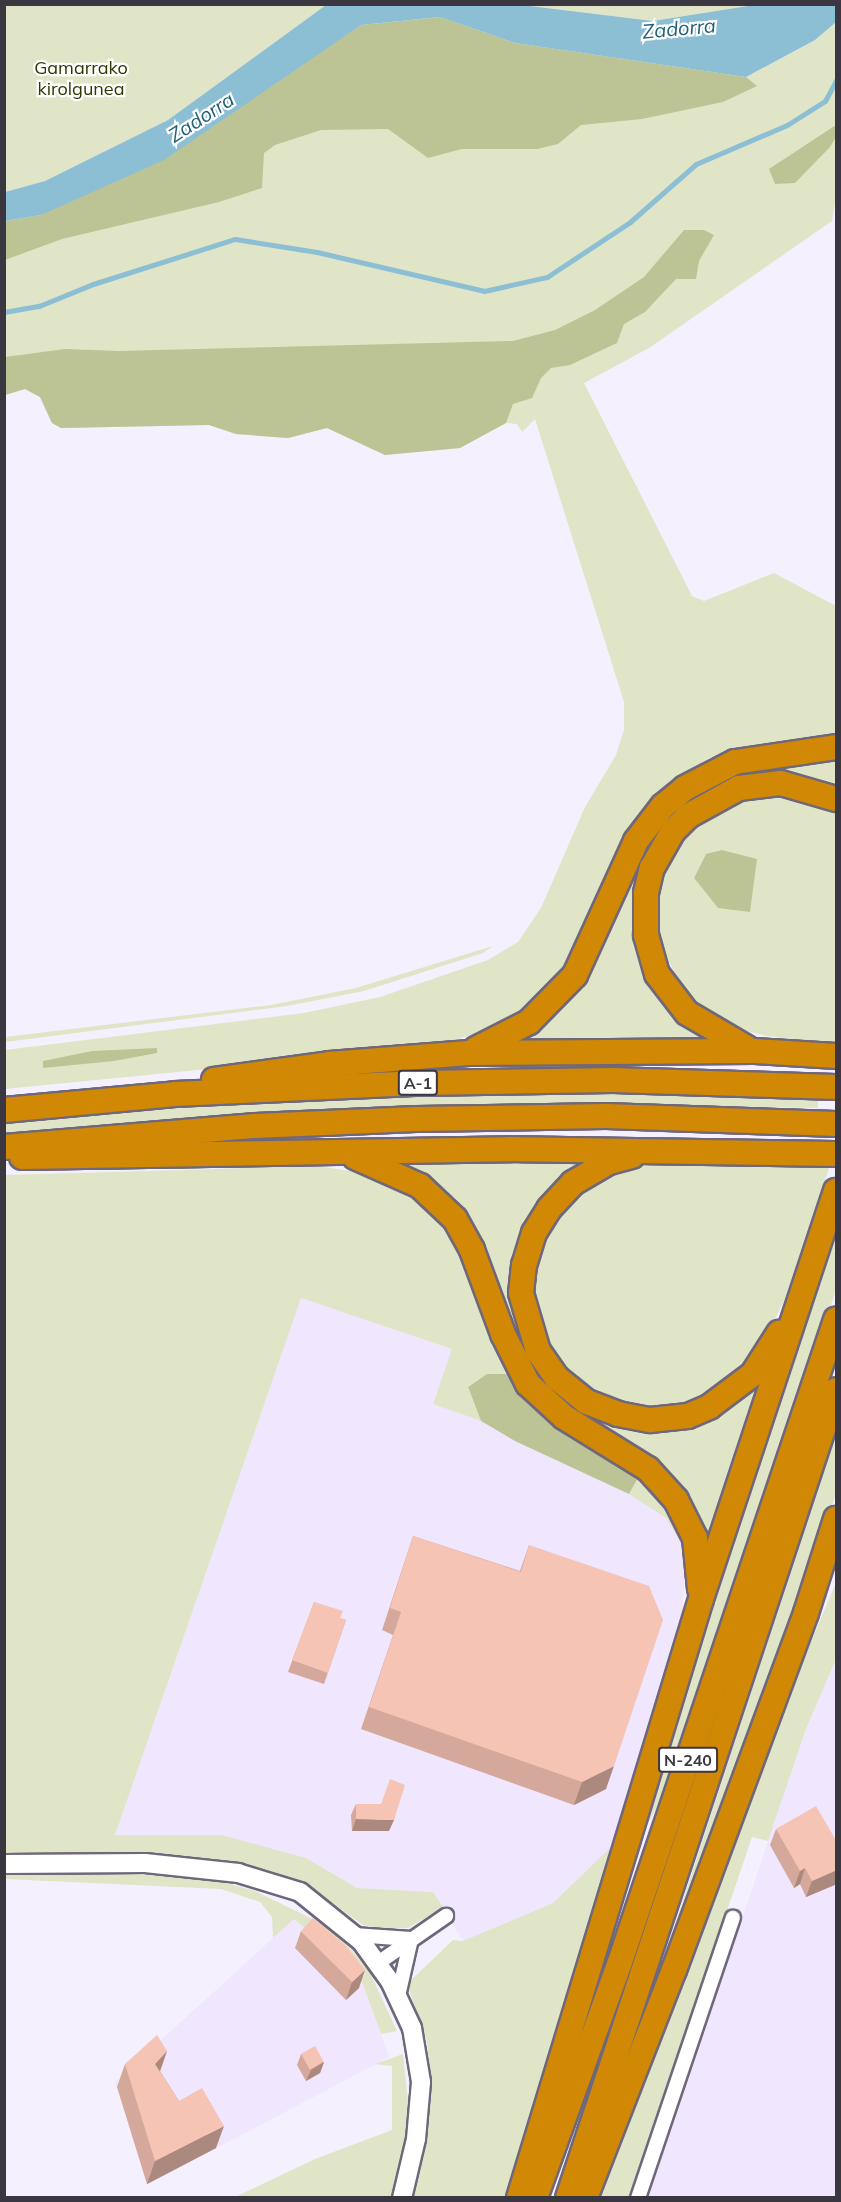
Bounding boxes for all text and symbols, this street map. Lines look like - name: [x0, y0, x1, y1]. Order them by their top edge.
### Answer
- water label: Zadorra: [641, 13, 717, 43]
- park label: Gamarrako kirolgunea: [34, 58, 128, 100]
- water label: Zadorra: [164, 87, 238, 147]
- road number: A-1: [397, 1070, 439, 1096]
- road number: N-240: [658, 1747, 718, 1773]

